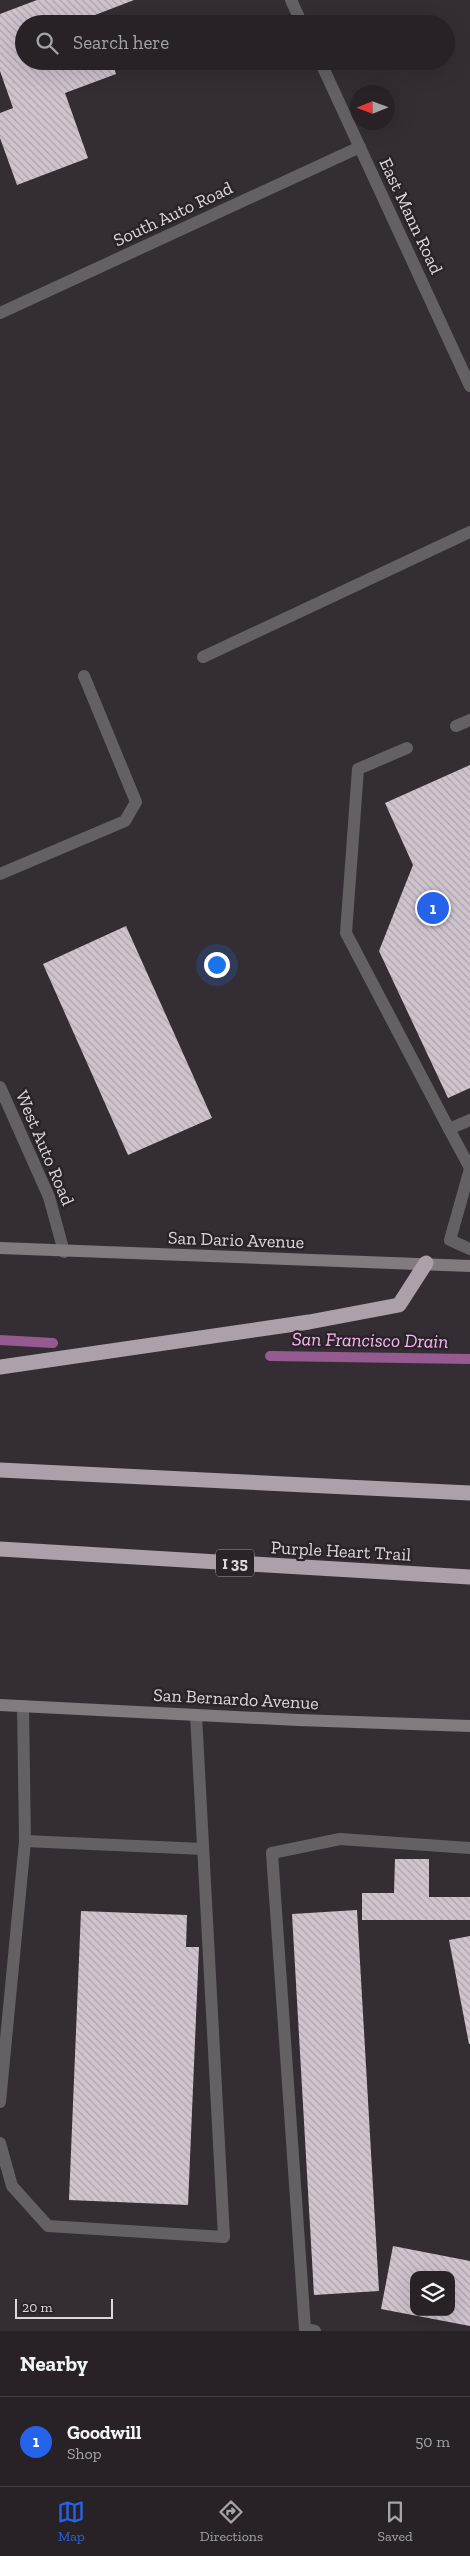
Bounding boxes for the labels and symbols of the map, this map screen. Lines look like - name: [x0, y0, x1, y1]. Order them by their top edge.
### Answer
- north arrow: [350, 85, 395, 130]
- street label: East Mann Road: [374, 154, 448, 278]
- street label: South Auto Road: [110, 177, 236, 251]
- pin: 1: [417, 889, 449, 927]
- your location: [204, 952, 230, 978]
- street label: West Auto Road: [11, 1087, 79, 1209]
- street label: San Dario Avenue: [167, 1227, 305, 1253]
- water label: San Francisco Drain: [292, 1327, 448, 1353]
- street label: Purple Heart Trail: [270, 1536, 412, 1566]
- road number: I 35: [216, 1550, 254, 1576]
- street label: San Bernardo Avenue: [153, 1684, 319, 1714]
- scale bar: [15, 2296, 112, 2319]

